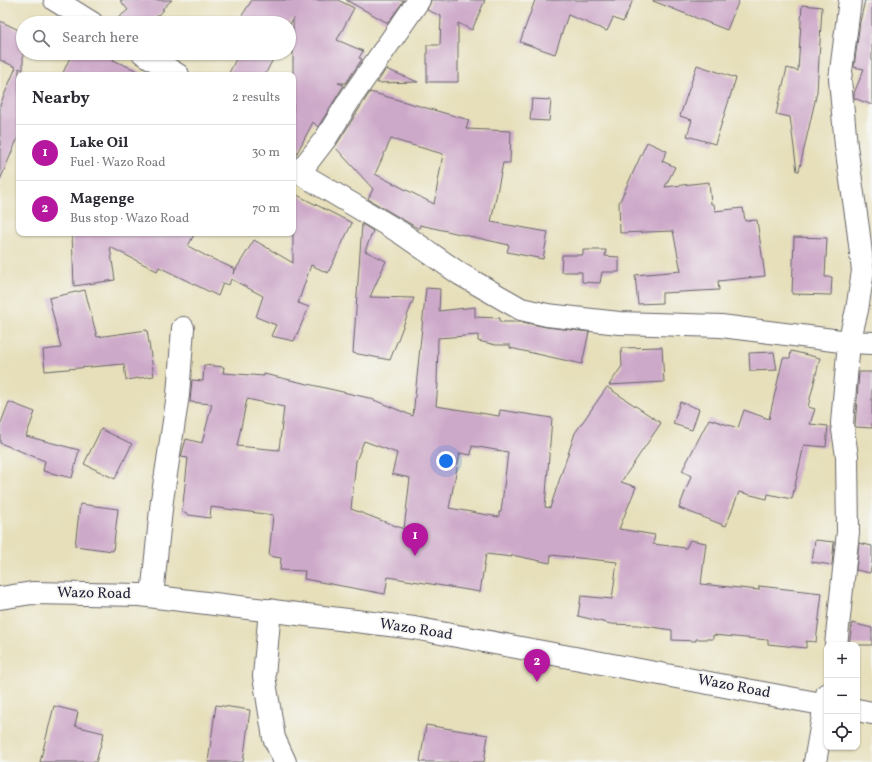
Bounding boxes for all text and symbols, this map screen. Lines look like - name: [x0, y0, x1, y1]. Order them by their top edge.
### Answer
- search box: [16, 16, 296, 60]
- icon: search: [30, 27, 52, 49]
- text: Search here: [62, 28, 139, 49]
- text: Nearby: [32, 87, 90, 110]
- text: 2 results: [232, 89, 280, 107]
- text: Lake Oil: [70, 133, 128, 154]
- text: 1: [42, 144, 48, 162]
- text: 30 m: [252, 144, 280, 162]
- text: Fuel · Wazo Road: [70, 154, 166, 172]
- text: Magenge: [70, 189, 134, 210]
- text: 2: [42, 200, 48, 218]
- text: 70 m: [252, 200, 280, 218]
- text: Bus stop · Wazo Road: [70, 210, 189, 228]
- your location: [436, 451, 456, 471]
- pin: 1: [402, 523, 428, 556]
- street label: Wazo Road: [57, 583, 131, 605]
- street label: Wazo Road: [378, 614, 454, 646]
- map controls: [824, 642, 860, 750]
- button: +: [824, 642, 860, 678]
- pin: 2: [524, 649, 550, 682]
- street label: Wazo Road: [696, 670, 772, 704]
- button: −: [824, 678, 860, 714]
- button: locate: [824, 714, 860, 750]

